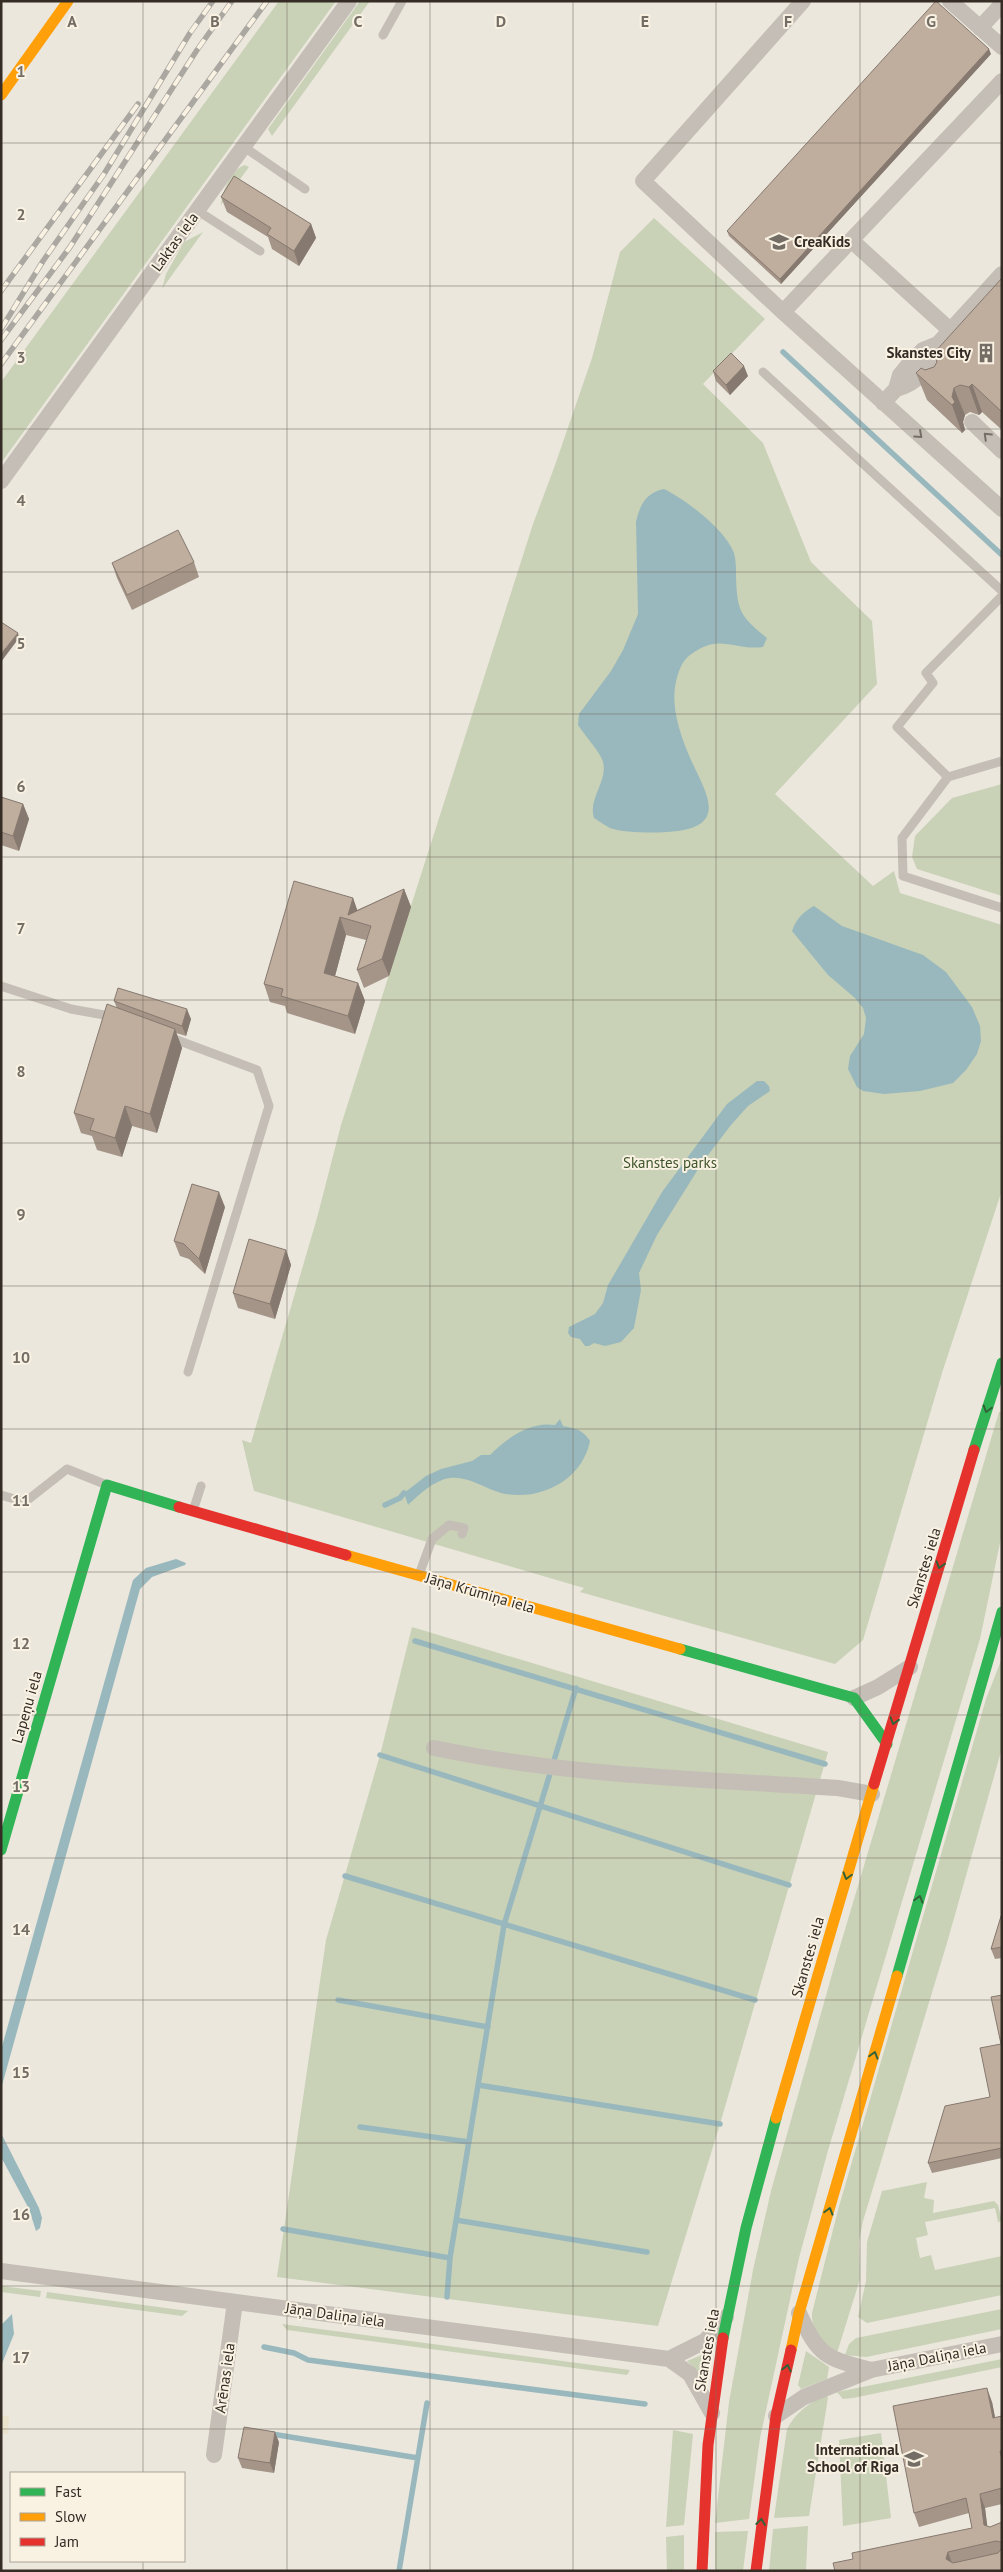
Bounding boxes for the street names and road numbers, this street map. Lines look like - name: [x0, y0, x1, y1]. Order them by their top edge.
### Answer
- street label: Laktas iela: [147, 208, 202, 275]
- street label: Skanstes iela: [902, 1525, 945, 1611]
- street label: Jāņa Krūmiņa iela: [422, 1568, 537, 1617]
- street label: Lapeņu iela: [7, 1668, 46, 1745]
- street label: Skanstes iela: [787, 1914, 828, 2000]
- street label: Jāņa Daliņa iela: [283, 2298, 386, 2331]
- street label: Skanstes iela: [690, 2307, 723, 2393]
- street label: Jāņa Daliņa iela: [885, 2338, 988, 2376]
- street label: Arēnas iela: [210, 2341, 239, 2414]

